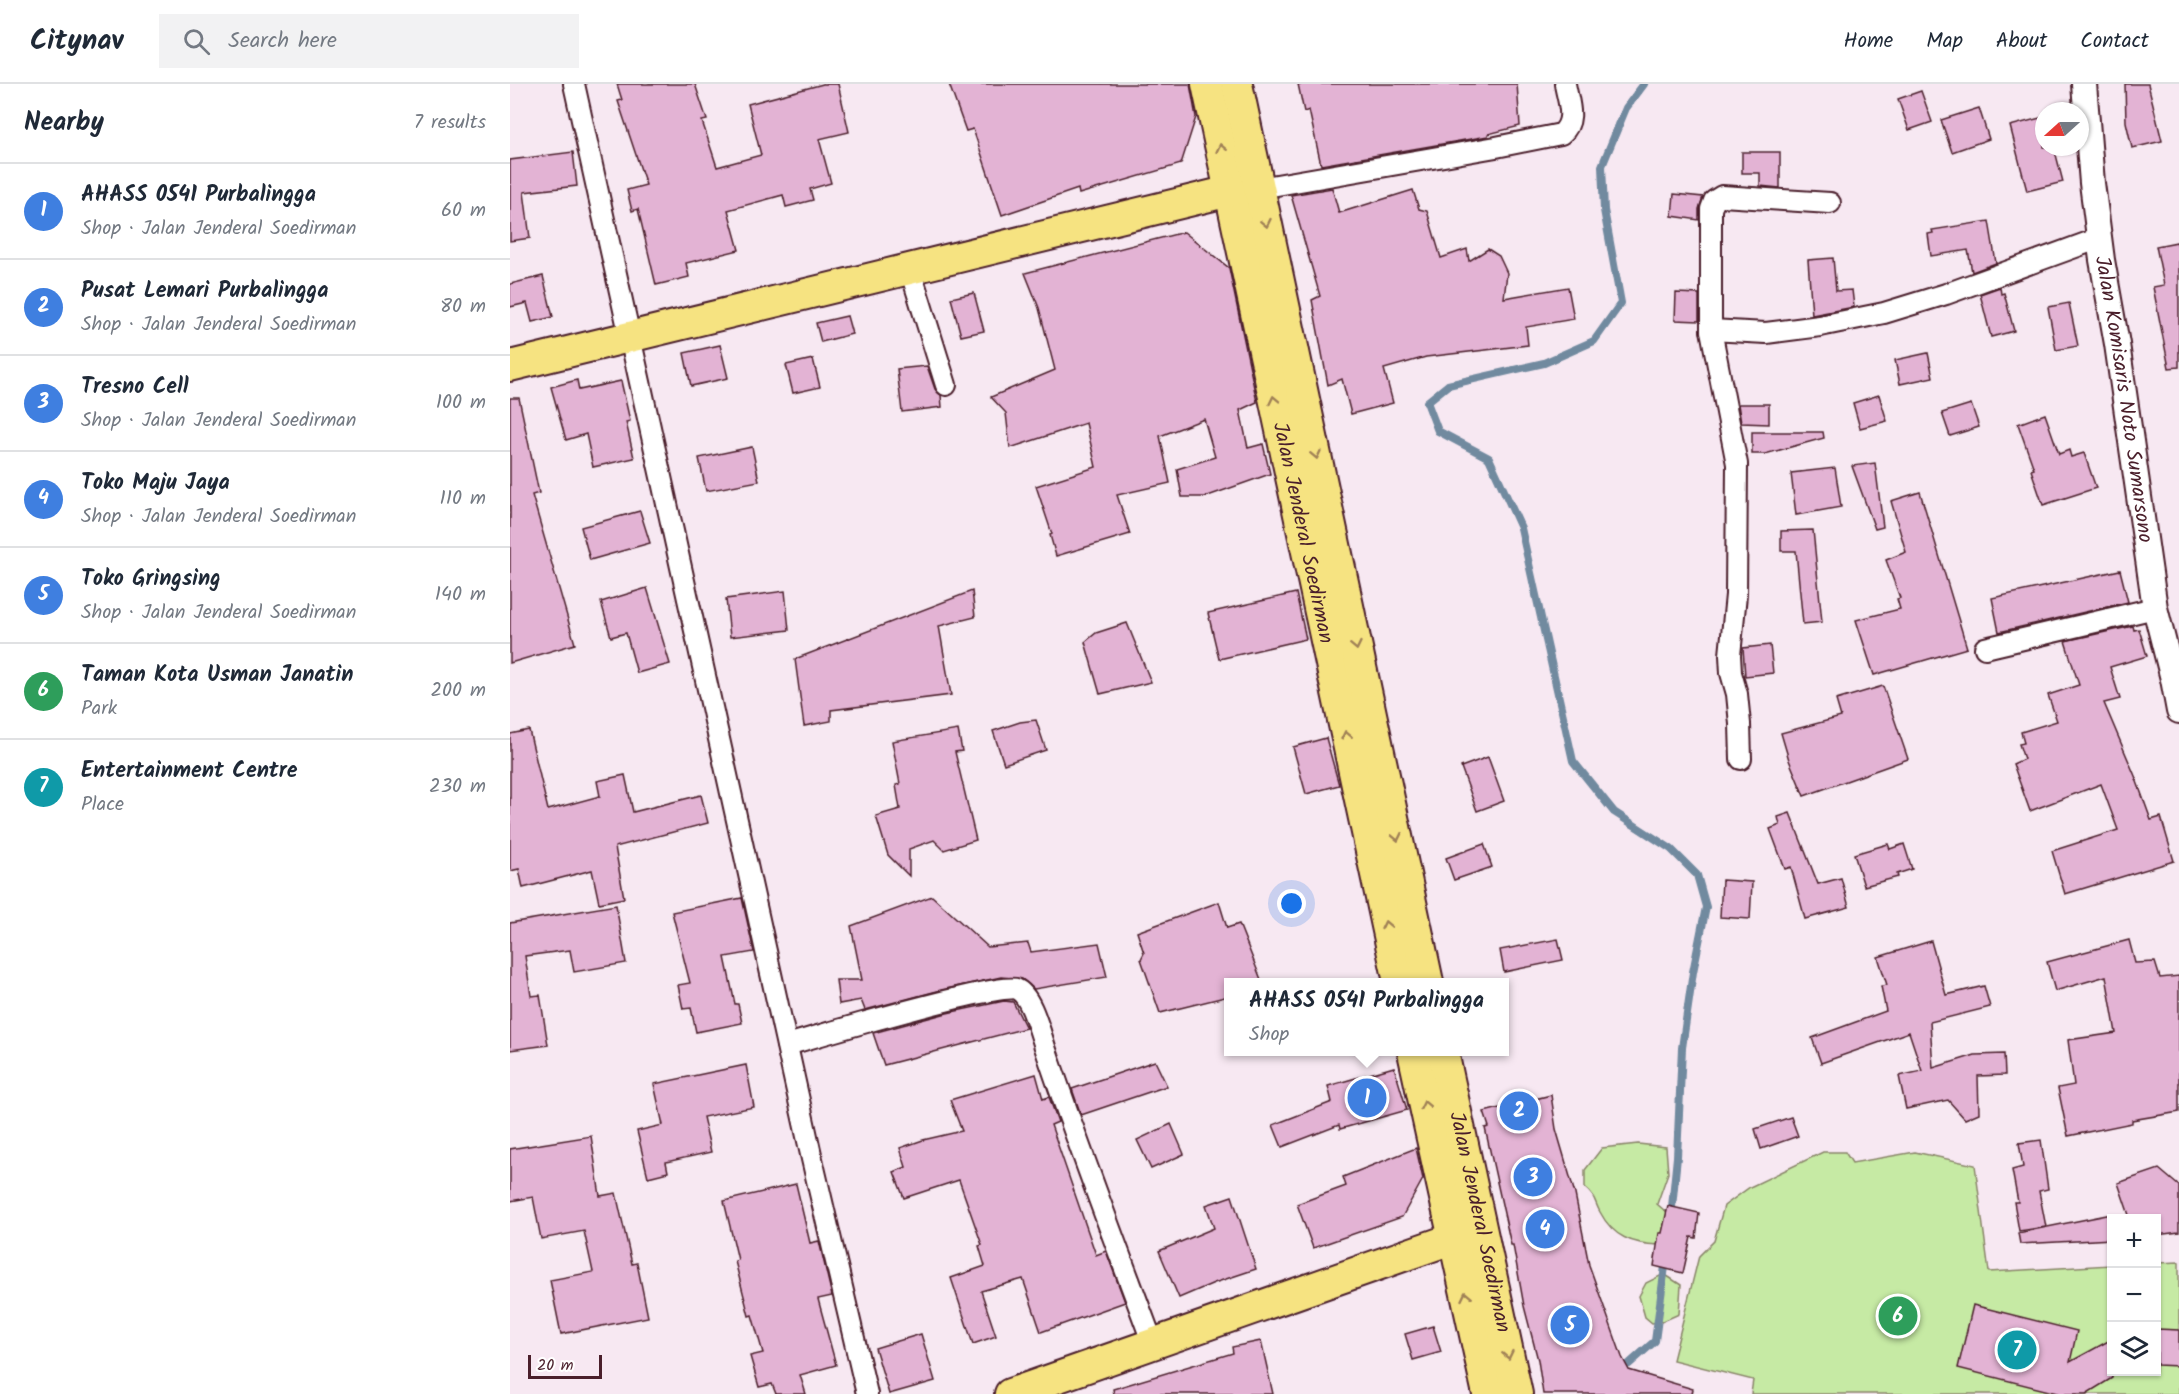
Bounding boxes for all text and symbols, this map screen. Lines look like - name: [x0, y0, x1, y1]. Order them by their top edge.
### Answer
- search box: [159, 14, 579, 68]
- text: Citynav: [30, 19, 123, 64]
- text: Search here: [228, 24, 337, 59]
- icon: search: [180, 25, 213, 58]
- text: Home: [1844, 25, 1893, 58]
- text: Map: [1926, 25, 1963, 58]
- text: About: [1996, 25, 2047, 58]
- text: Contact: [2080, 25, 2149, 58]
- text: Nearby: [24, 102, 104, 144]
- north arrow: [2035, 102, 2089, 156]
- text: 7 results: [414, 107, 486, 139]
- one-way arrow: [1215, 143, 1228, 153]
- text: AHASS 0541 Purbalingga: [81, 178, 316, 213]
- text: 1: [40, 195, 47, 227]
- text: 60 m: [441, 195, 486, 227]
- text: Shop · Jalan Jenderal Soedirman: [81, 213, 356, 245]
- one-way arrow: [1259, 218, 1272, 228]
- street label: Jalan Komisaris Noto Sumarsono: [2085, 253, 2162, 545]
- text: Pusat Lemari Purbalingga: [81, 274, 328, 309]
- text: 2: [38, 291, 49, 323]
- text: 80 m: [440, 291, 486, 323]
- text: Shop · Jalan Jenderal Soedirman: [81, 309, 356, 341]
- text: Tresno Cell: [81, 370, 189, 405]
- text: 3: [38, 387, 49, 419]
- text: 100 m: [436, 387, 486, 419]
- one-way arrow: [1268, 395, 1281, 405]
- text: Shop · Jalan Jenderal Soedirman: [81, 405, 356, 437]
- street label: Jalan Jenderal Soedirman: [1263, 419, 1343, 647]
- one-way arrow: [1309, 450, 1322, 460]
- text: Toko Maju Jaya: [81, 466, 230, 501]
- text: 4: [38, 483, 49, 515]
- text: 110 m: [440, 483, 486, 515]
- text: Shop · Jalan Jenderal Soedirman: [81, 501, 356, 533]
- text: Toko Gringsing: [81, 562, 221, 597]
- text: 5: [38, 579, 49, 611]
- text: 140 m: [435, 579, 486, 611]
- text: Shop · Jalan Jenderal Soedirman: [81, 597, 356, 629]
- one-way arrow: [1349, 641, 1362, 651]
- text: Taman Kota Usman Janatin: [81, 658, 353, 693]
- text: 6: [38, 675, 49, 707]
- text: 200 m: [430, 675, 486, 707]
- text: Park: [81, 693, 117, 725]
- one-way arrow: [1340, 730, 1353, 740]
- text: Entertainment Centre: [81, 754, 297, 789]
- text: 7: [39, 771, 48, 803]
- text: 230 m: [429, 771, 486, 803]
- text: Place: [81, 789, 124, 821]
- one-way arrow: [1390, 831, 1403, 841]
- your location: [1277, 889, 1306, 918]
- one-way arrow: [1381, 921, 1394, 931]
- popup: [1224, 978, 1509, 1056]
- text: AHASS 0541 Purbalingga: [1249, 984, 1484, 1019]
- text: Shop: [1249, 1019, 1289, 1051]
- pin: 1: [1348, 1076, 1386, 1120]
- pin: 2: [1500, 1088, 1538, 1134]
- one-way arrow: [1419, 1101, 1432, 1111]
- street label: Jalan Jenderal Soedirman: [1440, 1108, 1520, 1336]
- pin: 3: [1514, 1154, 1552, 1200]
- pin: 4: [1526, 1206, 1564, 1252]
- map controls: [2107, 1214, 2161, 1376]
- button: +: [2107, 1214, 2161, 1268]
- button: −: [2107, 1268, 2161, 1322]
- one-way arrow: [1460, 1291, 1473, 1301]
- pin: 6: [1878, 1294, 1918, 1338]
- pin: 5: [1550, 1302, 1590, 1348]
- button: layers: [2107, 1322, 2161, 1376]
- pin: 7: [1998, 1328, 2036, 1372]
- one-way arrow: [1501, 1350, 1514, 1360]
- scale bar: [528, 1352, 602, 1380]
- text: 20 m: [537, 1353, 573, 1378]

